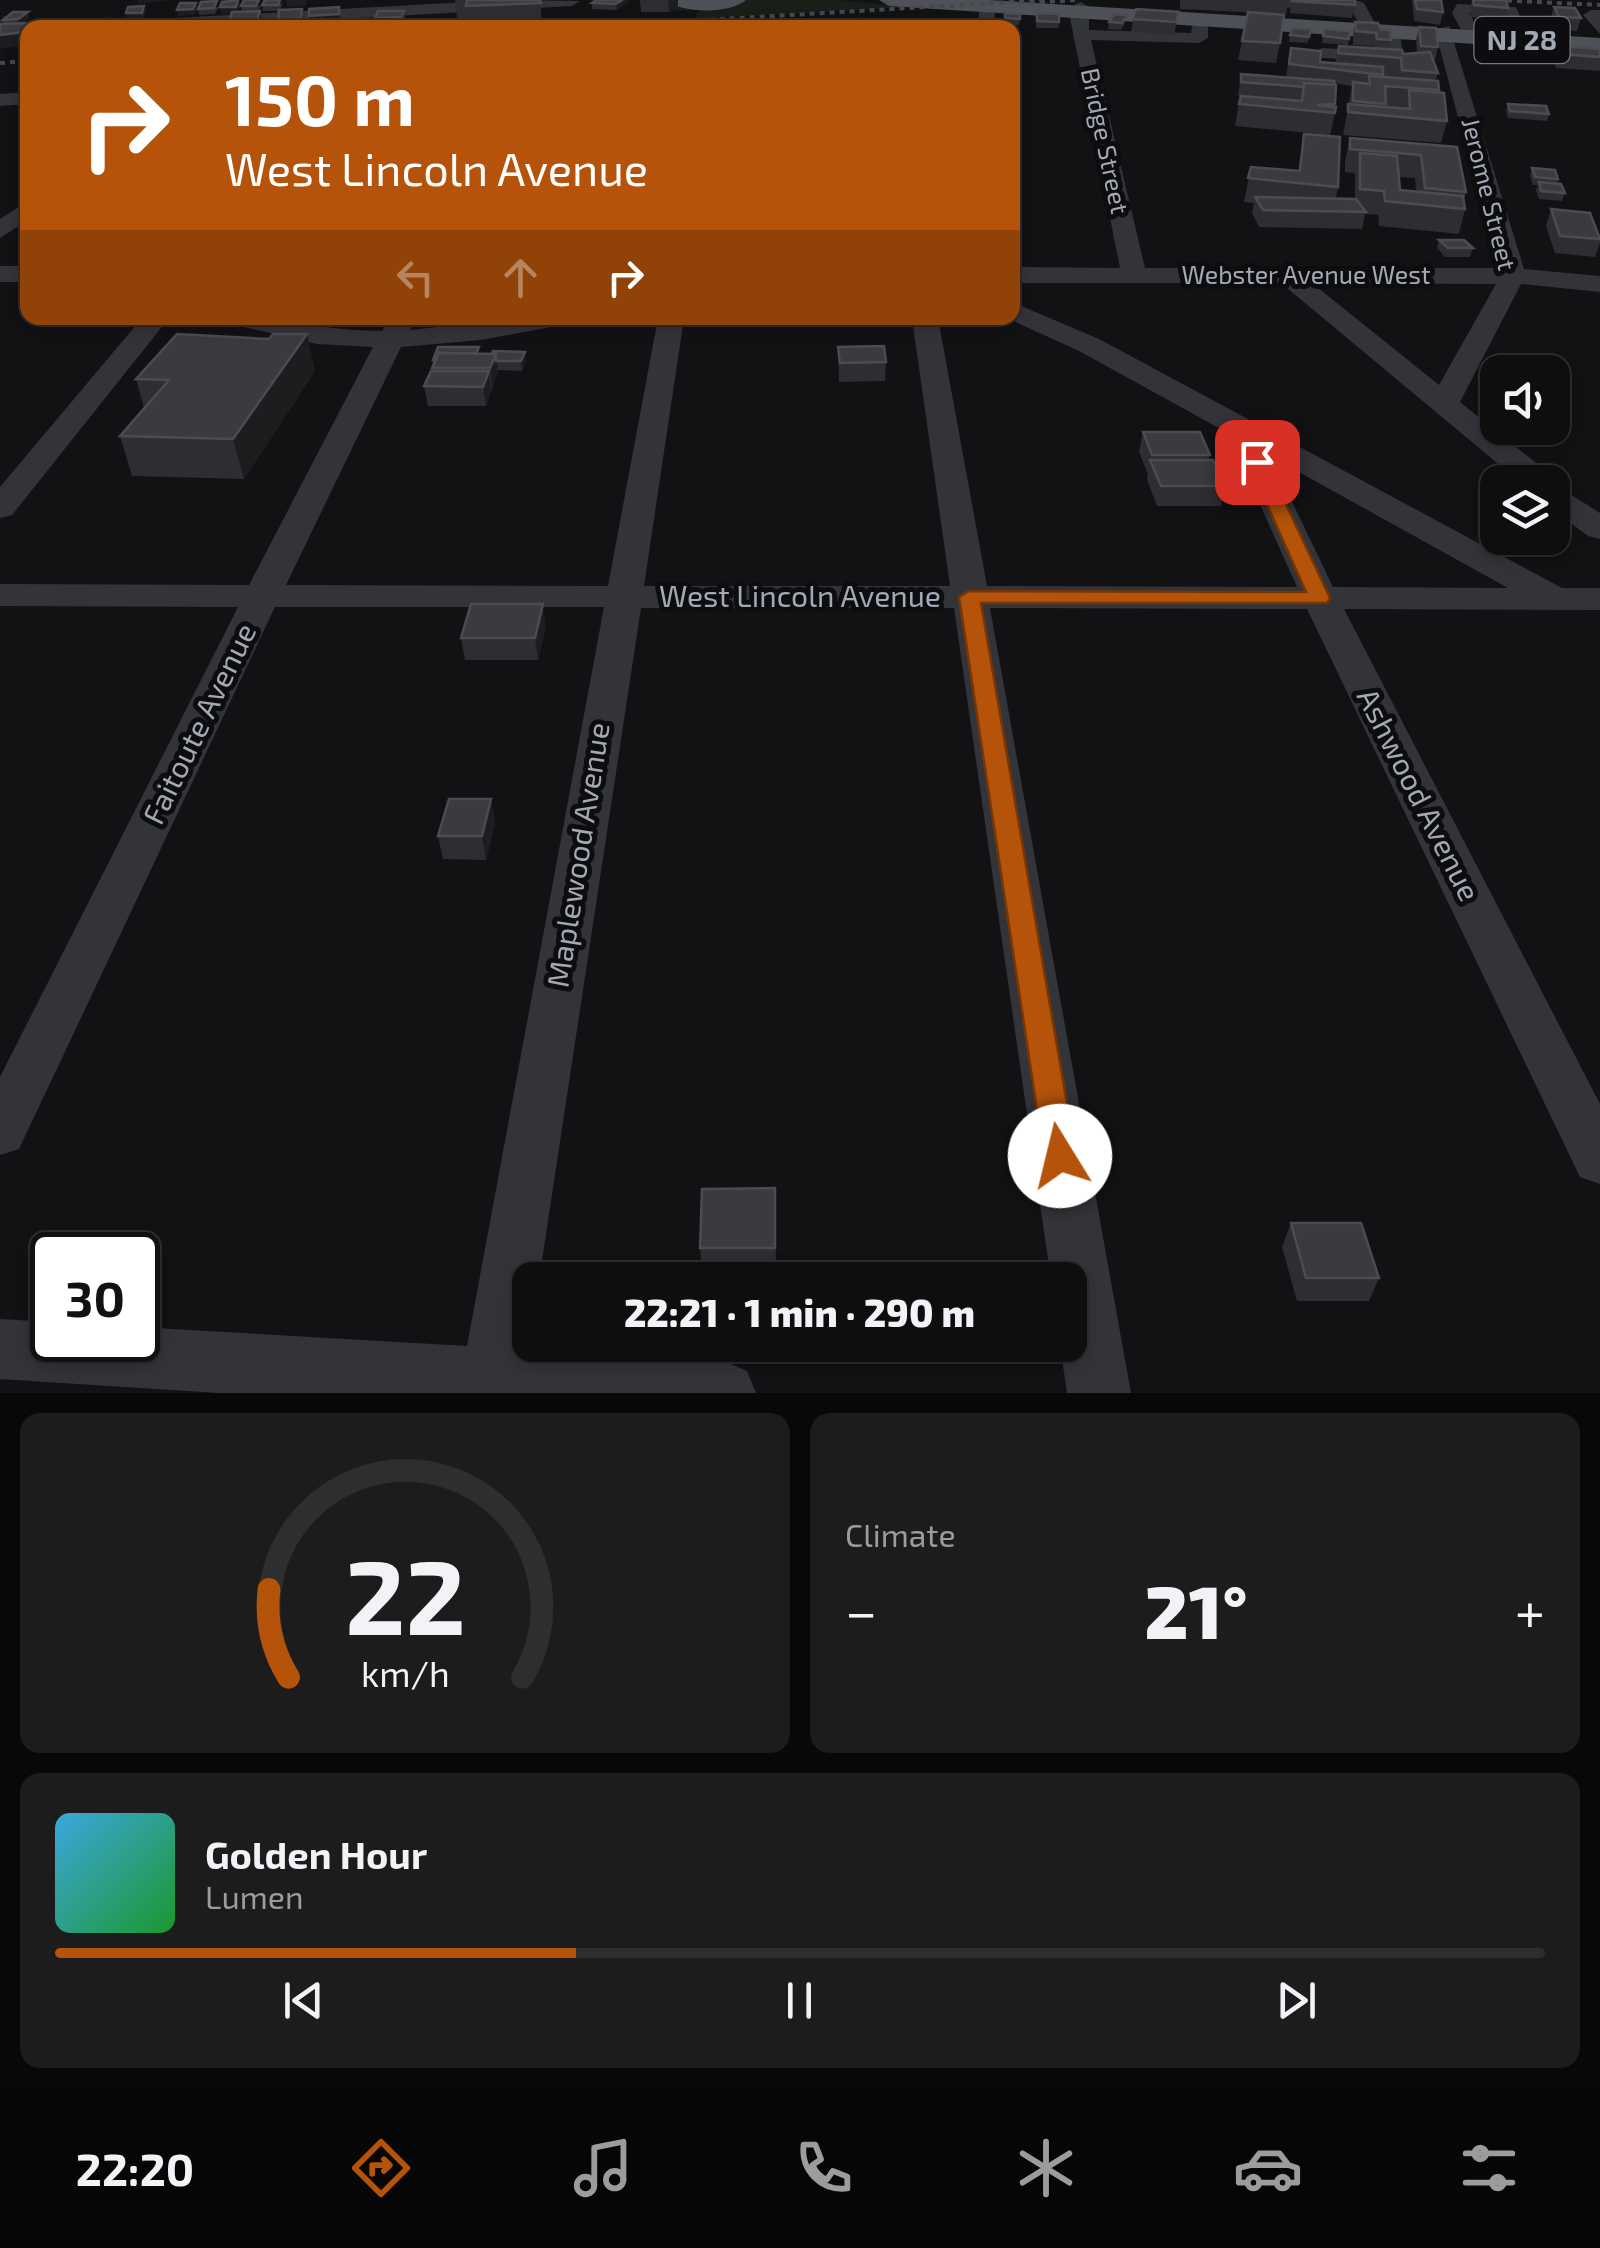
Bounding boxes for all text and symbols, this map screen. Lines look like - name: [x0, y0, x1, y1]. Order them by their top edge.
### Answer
- road number: NJ 28: [1474, 17, 1570, 63]
- text: 150 m: [225, 56, 415, 140]
- icon: right: [60, 60, 190, 190]
- street label: Bridge Street: [1076, 65, 1136, 216]
- street label: Jerome Street: [1457, 114, 1523, 273]
- text: West Lincoln Avenue: [225, 141, 648, 195]
- icon: left: [388, 250, 443, 305]
- icon: ahead: [493, 250, 548, 305]
- icon: right: [598, 250, 653, 305]
- street label: Webster Avenue West: [1182, 259, 1430, 289]
- map controls: [1480, 355, 1570, 555]
- button: sound: [1480, 355, 1570, 445]
- pin: [1215, 420, 1300, 505]
- icon: arrive: [1230, 435, 1285, 490]
- button: layers: [1480, 465, 1570, 555]
- street label: West Lincoln Avenue: [659, 577, 941, 613]
- street label: Faitoute Avenue: [134, 617, 262, 829]
- street label: Ashwood Avenue: [1351, 682, 1489, 906]
- street label: Maplewood Avenue: [538, 720, 616, 990]
- position arrow: [1008, 1104, 1112, 1208]
- speed limit sign: 30: [30, 1232, 160, 1362]
- text: 22:21 · 1 min · 290 m: [624, 1289, 975, 1335]
- text: Climate: [845, 1515, 956, 1553]
- text: 22: [345, 1531, 465, 1656]
- text: 21°: [1144, 1564, 1248, 1654]
- text: −: [845, 1577, 877, 1643]
- text: +: [1515, 1577, 1545, 1643]
- text: km/h: [361, 1651, 449, 1694]
- text: Golden Hour: [205, 1831, 427, 1877]
- text: Lumen: [205, 1877, 304, 1915]
- icon: previous: [276, 1973, 331, 2028]
- icon: pause: [772, 1973, 827, 2028]
- icon: next: [1269, 1973, 1324, 2028]
- icon: directions: [346, 2133, 416, 2203]
- icon: music: [568, 2133, 638, 2203]
- icon: phone: [789, 2133, 859, 2203]
- icon: climate: [1011, 2133, 1081, 2203]
- icon: car: [1233, 2133, 1303, 2203]
- icon: filters: [1454, 2133, 1524, 2203]
- text: 22:20: [76, 2141, 194, 2195]

